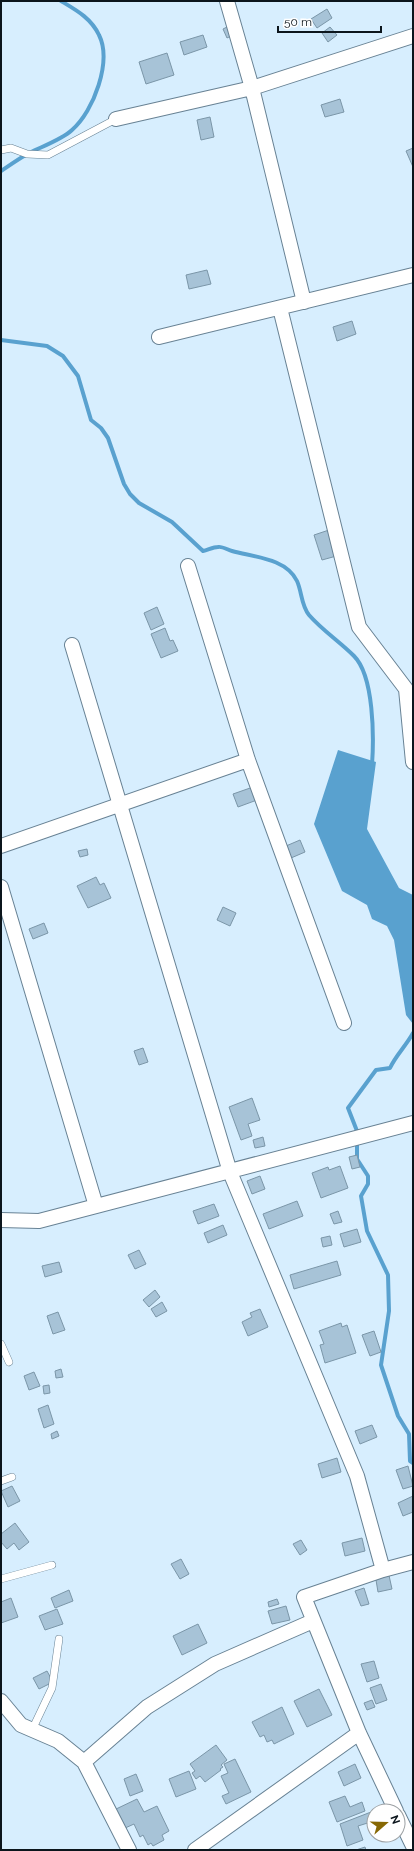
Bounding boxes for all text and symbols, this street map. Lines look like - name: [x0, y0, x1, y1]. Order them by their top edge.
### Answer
- scale bar: [278, 8, 381, 34]
- text: 50 m: [284, 15, 312, 29]
- north arrow: [366, 1803, 406, 1843]
- text: N: [387, 1814, 402, 1826]

